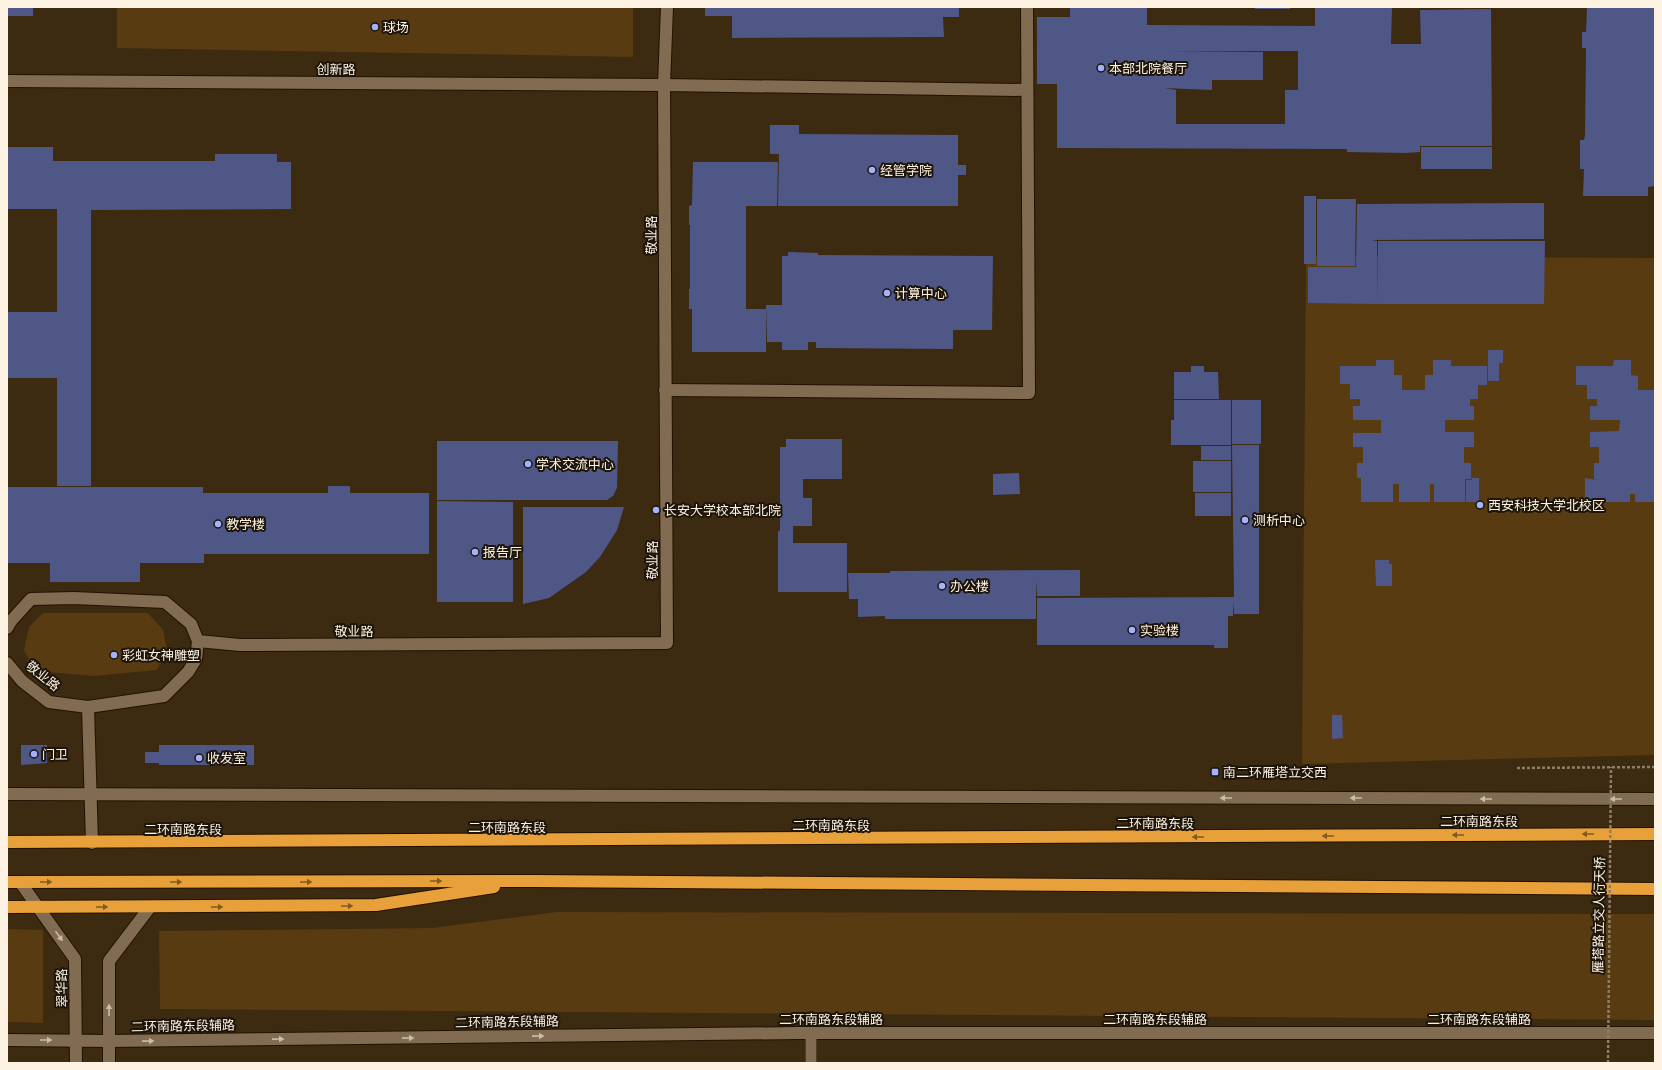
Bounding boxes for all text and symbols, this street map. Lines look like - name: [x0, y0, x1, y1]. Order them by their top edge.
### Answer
- place label: 球场: [383, 19, 409, 36]
- marker: 球场: [370, 22, 380, 32]
- place label: 本部北院餐厅: [1109, 60, 1187, 77]
- street label: 创新路: [316, 61, 356, 78]
- marker: 本部北院餐厅: [1096, 63, 1106, 73]
- place label: 经管学院: [880, 162, 932, 179]
- marker: 经管学院: [867, 165, 877, 175]
- street label: 敬业路: [643, 215, 660, 255]
- place label: 计算中心: [895, 285, 947, 302]
- marker: 计算中心: [882, 288, 892, 298]
- place label: 学术交流中心: [536, 456, 614, 473]
- marker: 学术交流中心: [523, 459, 533, 469]
- place label: 西安科技大学北校区: [1488, 497, 1605, 514]
- marker: 西安科技大学北校区: [1475, 500, 1485, 510]
- place label: 长安大学校本部北院: [664, 502, 781, 519]
- marker: 长安大学校本部北院: [651, 505, 661, 515]
- place label: 测析中心: [1253, 512, 1305, 529]
- marker: 测析中心: [1240, 515, 1250, 525]
- place label: 教学楼: [226, 516, 265, 533]
- marker: 教学楼: [213, 519, 223, 529]
- street label: 敬业路: [644, 540, 661, 580]
- place label: 报告厅: [483, 544, 522, 561]
- marker: 报告厅: [470, 547, 480, 557]
- place label: 办公楼: [950, 578, 989, 595]
- marker: 办公楼: [937, 581, 947, 591]
- place label: 实验楼: [1140, 622, 1179, 639]
- street label: 敬业路: [334, 623, 374, 640]
- marker: 实验楼: [1127, 625, 1137, 635]
- place label: 彩虹女神雕塑: [122, 647, 200, 664]
- marker: 彩虹女神雕塑: [109, 650, 119, 660]
- street label: 敬业路: [22, 657, 64, 695]
- place label: 门卫: [42, 746, 68, 763]
- marker: 门卫: [29, 749, 39, 759]
- place label: 收发室: [207, 750, 246, 767]
- marker: 收发室: [194, 753, 204, 763]
- place label: 南二环雁塔立交西: [1223, 764, 1327, 781]
- marker: 南二环雁塔立交西: [1210, 767, 1220, 777]
- one-way arrow: [1219, 795, 1232, 801]
- one-way arrow: [1349, 795, 1362, 801]
- one-way arrow: [1479, 796, 1492, 802]
- one-way arrow: [1609, 796, 1622, 802]
- street label: 二环南路东段: [1440, 813, 1518, 830]
- street label: 二环南路东段: [1116, 815, 1194, 832]
- street label: 二环南路东段: [792, 817, 870, 834]
- street label: 二环南路东段: [468, 819, 546, 836]
- street label: 二环南路东段: [144, 821, 222, 838]
- one-way arrow: [1581, 831, 1594, 837]
- one-way arrow: [1451, 832, 1464, 838]
- one-way arrow: [1321, 833, 1334, 839]
- one-way arrow: [1191, 834, 1204, 840]
- street label: 雁塔路立交人行天桥: [1589, 856, 1609, 974]
- one-way arrow: [430, 878, 443, 884]
- one-way arrow: [40, 879, 53, 885]
- one-way arrow: [170, 879, 183, 885]
- one-way arrow: [300, 879, 313, 885]
- one-way arrow: [341, 903, 354, 909]
- one-way arrow: [96, 904, 109, 910]
- one-way arrow: [211, 904, 224, 910]
- one-way arrow: [55, 931, 63, 942]
- street label: 翠华路: [53, 968, 71, 1008]
- one-way arrow: [106, 1003, 112, 1016]
- street label: 二环南路东段辅路: [779, 1011, 883, 1028]
- street label: 二环南路东段辅路: [1103, 1011, 1207, 1028]
- street label: 二环南路东段辅路: [1427, 1011, 1531, 1028]
- street label: 二环南路东段辅路: [455, 1013, 559, 1031]
- street label: 二环南路东段辅路: [131, 1017, 235, 1035]
- one-way arrow: [532, 1033, 545, 1039]
- one-way arrow: [402, 1035, 415, 1041]
- one-way arrow: [272, 1036, 285, 1042]
- one-way arrow: [40, 1037, 53, 1043]
- one-way arrow: [142, 1038, 155, 1044]

